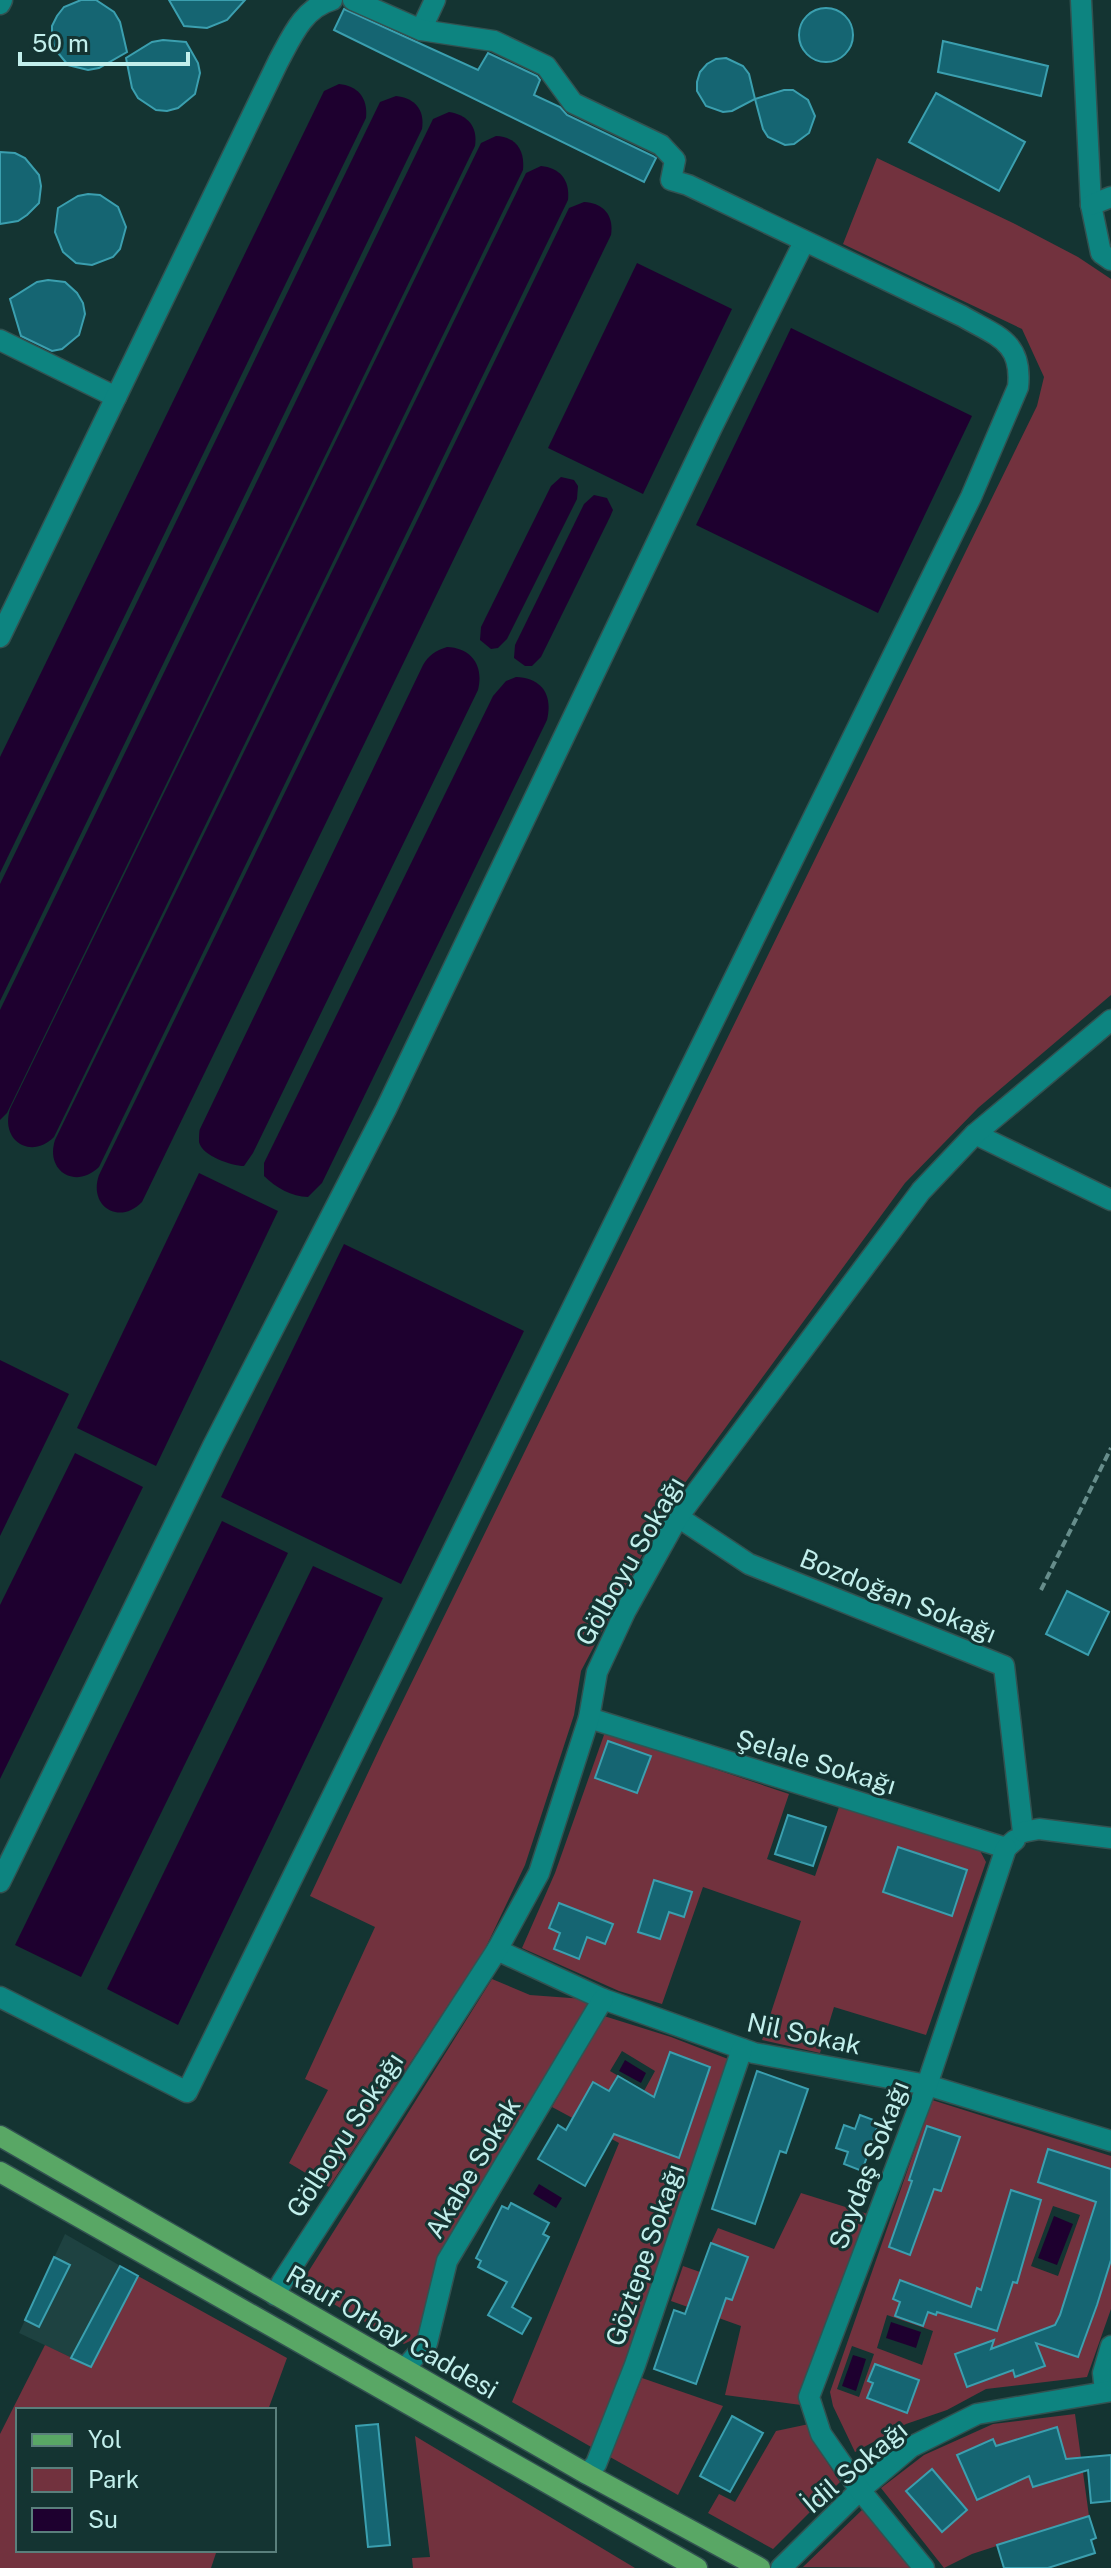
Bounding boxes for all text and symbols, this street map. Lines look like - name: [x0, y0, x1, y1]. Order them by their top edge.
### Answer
- scale bar: [20, 16, 188, 66]
- text: 50 m: [32, 29, 89, 57]
- street label: Gölboyu Sokağı: [569, 1471, 691, 1651]
- street label: Bozdoğan Sokağı: [795, 1542, 1001, 1649]
- street label: Şelale Sokağı: [732, 1722, 900, 1801]
- street label: Nil Sokak: [744, 2006, 864, 2061]
- street label: Gölboyu Sokağı: [280, 2047, 409, 2223]
- street label: Soydaş Sokağı: [822, 2076, 915, 2253]
- street label: Akabe Sokak: [418, 2092, 527, 2244]
- street label: Göztepe Sokağı: [599, 2160, 690, 2350]
- street label: Rauf Orbay Caddesi: [281, 2258, 504, 2405]
- legend: [16, 2408, 276, 2552]
- street label: İdil Sokağı: [796, 2414, 913, 2519]
- text: Yol: [88, 2425, 122, 2453]
- text: Park: [88, 2465, 139, 2493]
- text: Su: [88, 2505, 118, 2533]

